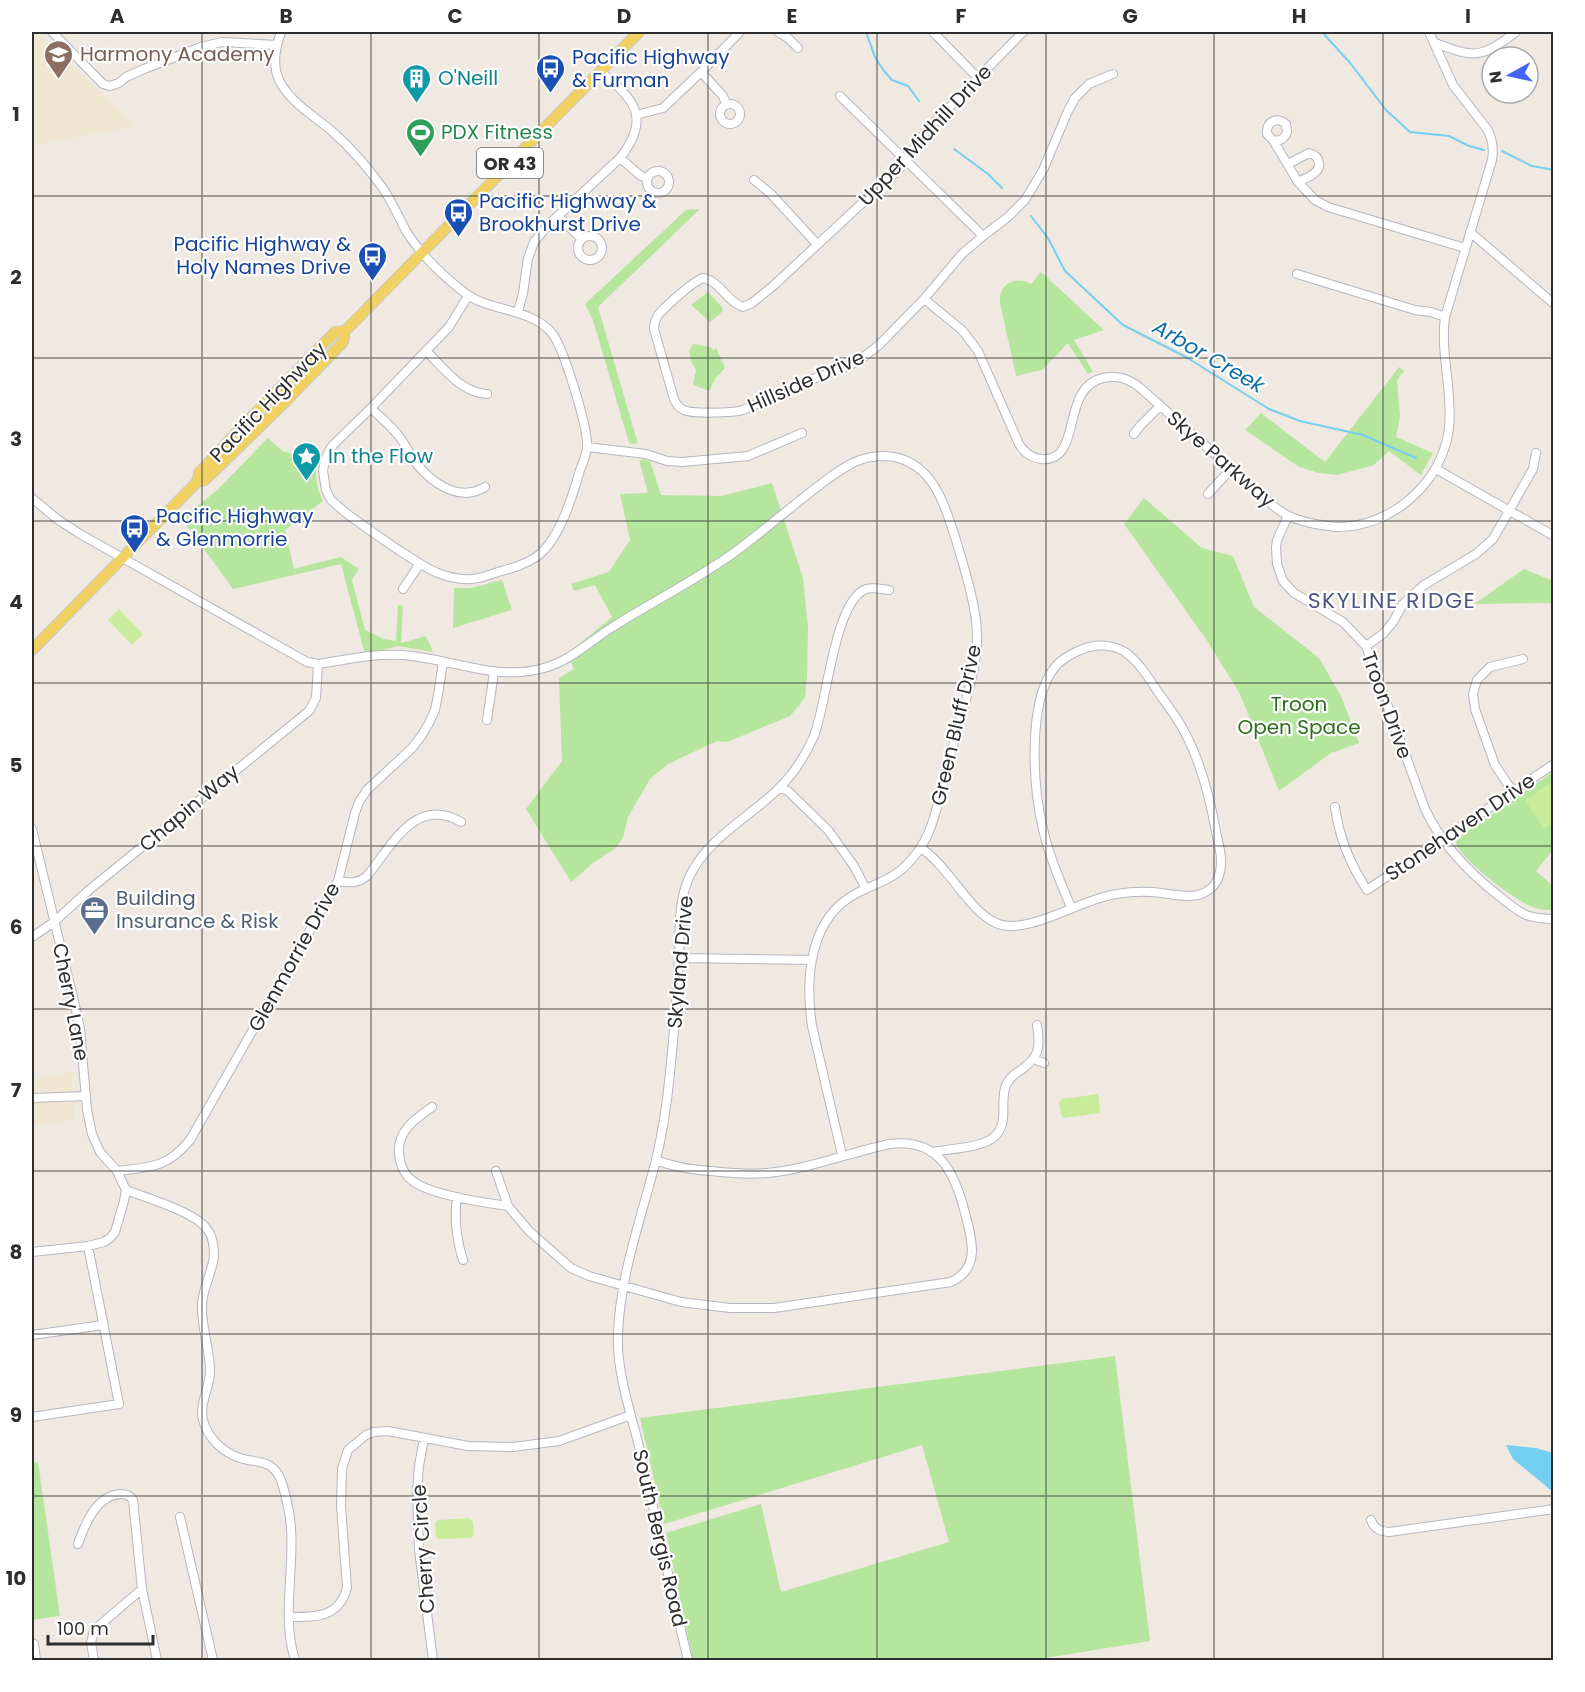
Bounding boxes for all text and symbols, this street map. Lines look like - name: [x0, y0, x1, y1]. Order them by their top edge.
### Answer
- text: A: [110, 2, 125, 30]
- text: B: [279, 2, 293, 30]
- text: C: [447, 2, 463, 30]
- text: D: [617, 2, 631, 30]
- text: E: [787, 2, 797, 30]
- text: F: [956, 2, 967, 30]
- text: G: [1122, 2, 1138, 30]
- text: H: [1292, 2, 1306, 30]
- text: I: [1465, 2, 1471, 30]
- school or university icon: Harmony Academy: [43, 38, 75, 80]
- place label: Harmony Academy: [80, 40, 275, 68]
- place label: Pacific Highway & Furman: [572, 43, 729, 94]
- north arrow: [1480, 45, 1540, 105]
- bus stop icon: Pacific Highway & Furman: [535, 52, 567, 94]
- street label: Upper Midhill Drive: [852, 58, 998, 212]
- building icon: O'Neill: [401, 62, 433, 104]
- place label: O'Neill: [438, 64, 498, 92]
- text: N: [1483, 69, 1508, 85]
- text: 1: [12, 100, 20, 128]
- sports icon: PDX Fitness: [404, 116, 436, 158]
- place label: PDX Fitness: [441, 118, 553, 146]
- road number: OR 43: [477, 148, 543, 178]
- place label: Pacific Highway & Brookhurst Drive: [479, 187, 657, 238]
- bus stop icon: Pacific Highway & Brookhurst Drive: [442, 196, 474, 238]
- place label: Pacific Highway & Holy Names Drive: [173, 230, 351, 281]
- bus stop icon: Pacific Highway & Holy Names Drive: [356, 240, 388, 282]
- text: 2: [10, 263, 22, 291]
- water label: Arbor Creek: [1147, 312, 1271, 400]
- street label: Pacific Highway: [203, 336, 333, 468]
- street label: Hillside Drive: [743, 343, 869, 419]
- street label: Skye Parkway: [1161, 404, 1281, 514]
- text: 3: [10, 425, 22, 453]
- place icon: In the Flow: [291, 440, 323, 482]
- place label: In the Flow: [328, 442, 434, 470]
- place label: Pacific Highway & Glenmorrie: [156, 502, 313, 553]
- bus stop icon: Pacific Highway & Glenmorrie: [119, 512, 151, 554]
- district label: SKYLINE RIDGE: [1308, 585, 1476, 616]
- text: 4: [9, 588, 23, 616]
- street label: Green Bluff Drive: [924, 642, 988, 808]
- street label: Troon Drive: [1355, 648, 1419, 762]
- park label: Troon Open Space: [1237, 690, 1361, 741]
- text: 5: [10, 751, 23, 779]
- street label: Chapin Way: [133, 758, 245, 858]
- street label: Stonehaven Drive: [1380, 766, 1540, 888]
- street label: Glenmorrie Drive: [241, 877, 347, 1037]
- place label: Building Insurance & Risk: [116, 884, 279, 935]
- office icon: Building Insurance & Risk: [79, 894, 111, 936]
- street label: Skyland Drive: [660, 894, 700, 1030]
- text: 6: [10, 913, 22, 941]
- street label: Cherry Lane: [46, 941, 96, 1063]
- text: 7: [11, 1076, 22, 1104]
- text: 8: [10, 1238, 22, 1266]
- text: 9: [10, 1401, 22, 1429]
- street label: South Bergis Road: [626, 1447, 694, 1629]
- street label: Cherry Circle: [405, 1483, 441, 1615]
- text: 10: [6, 1564, 26, 1592]
- scale bar: [48, 1608, 153, 1646]
- text: 100 m: [57, 1616, 109, 1641]

